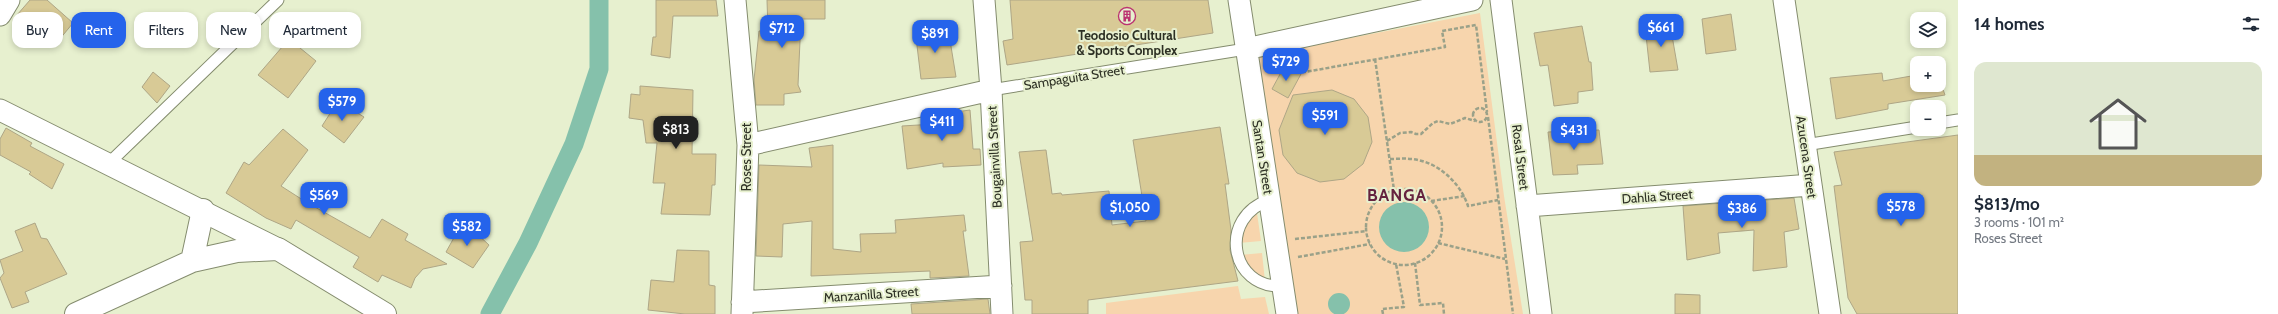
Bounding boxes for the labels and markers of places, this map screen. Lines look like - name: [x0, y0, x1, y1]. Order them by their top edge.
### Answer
- building icon: Teodosio Cultural & Sports Complex: [1117, 6, 1137, 26]
- pin: $661: [1637, 14, 1685, 48]
- pin: $712: [758, 15, 806, 49]
- pin: $891: [911, 20, 959, 54]
- place label: Teodosio Cultural & Sports Complex: [1077, 27, 1178, 58]
- pin: $729: [1262, 48, 1310, 82]
- pin: $579: [318, 88, 366, 122]
- pin: $591: [1301, 102, 1349, 136]
- pin: $411: [918, 108, 966, 142]
- pin: $813: [652, 116, 700, 150]
- pin: $431: [1550, 117, 1598, 151]
- pin: $569: [300, 182, 348, 216]
- pin: $578: [1877, 193, 1925, 227]
- pin: $1,050: [1097, 194, 1163, 228]
- pin: $386: [1718, 195, 1766, 229]
- pin: $582: [443, 213, 491, 247]

